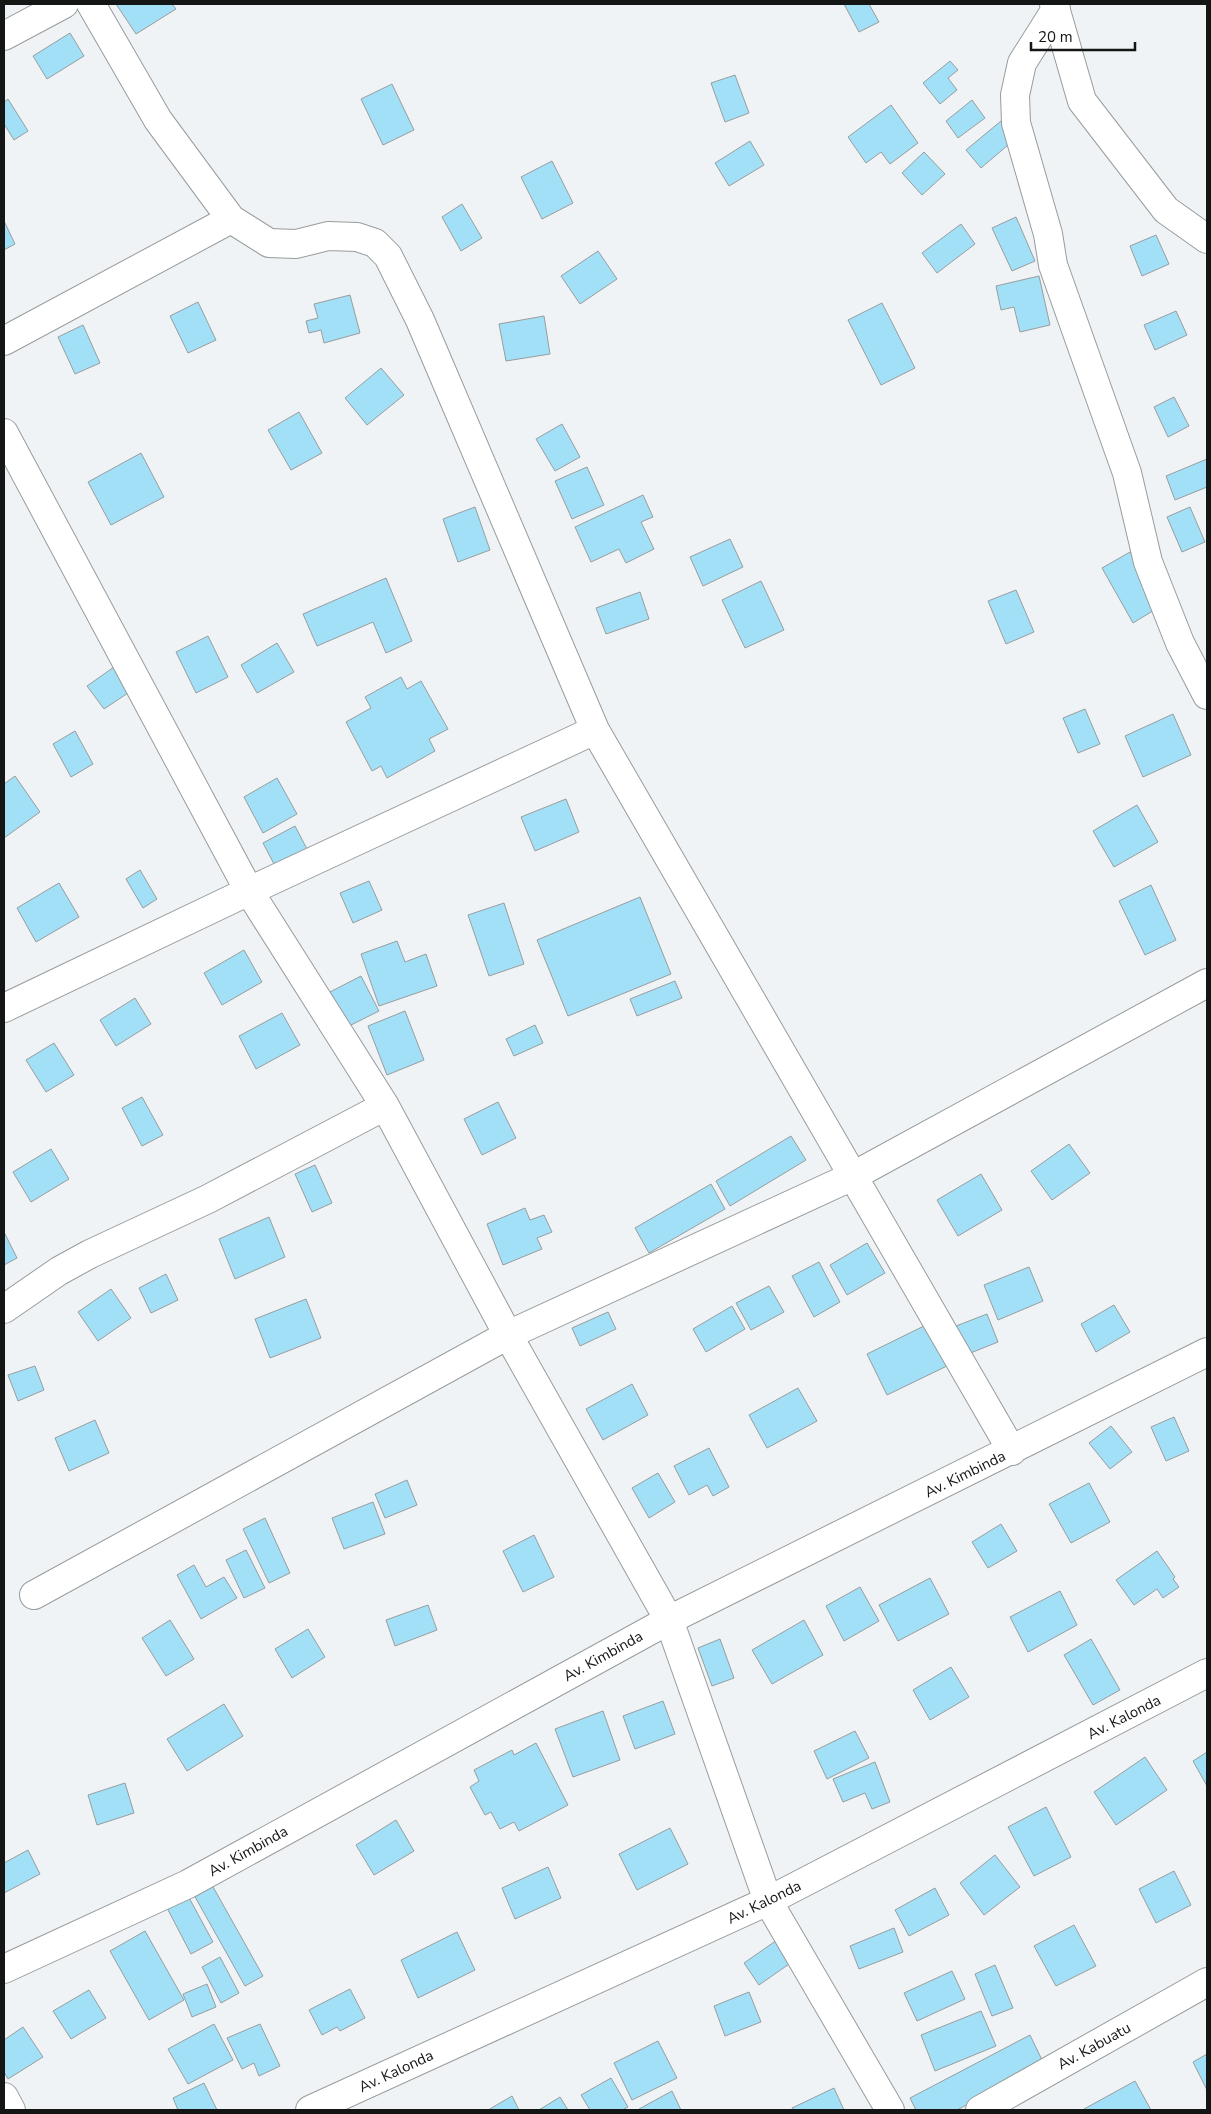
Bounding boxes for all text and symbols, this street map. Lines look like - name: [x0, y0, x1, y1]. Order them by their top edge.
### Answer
- scale bar: [1031, 20, 1135, 52]
- text: 20 m: [1038, 27, 1073, 47]
- street label: Av. Kimbinda: [921, 1446, 1009, 1502]
- street label: Av. Kimbinda: [560, 1626, 646, 1686]
- street label: Av. Kalonda: [1084, 1690, 1164, 1744]
- street label: Av. Kimbinda: [205, 1821, 291, 1881]
- street label: Av. Kalonda: [724, 1875, 804, 1929]
- street label: Av. Kabuatu: [1054, 2018, 1134, 2074]
- street label: Av. Kalonda: [355, 2045, 437, 2097]

